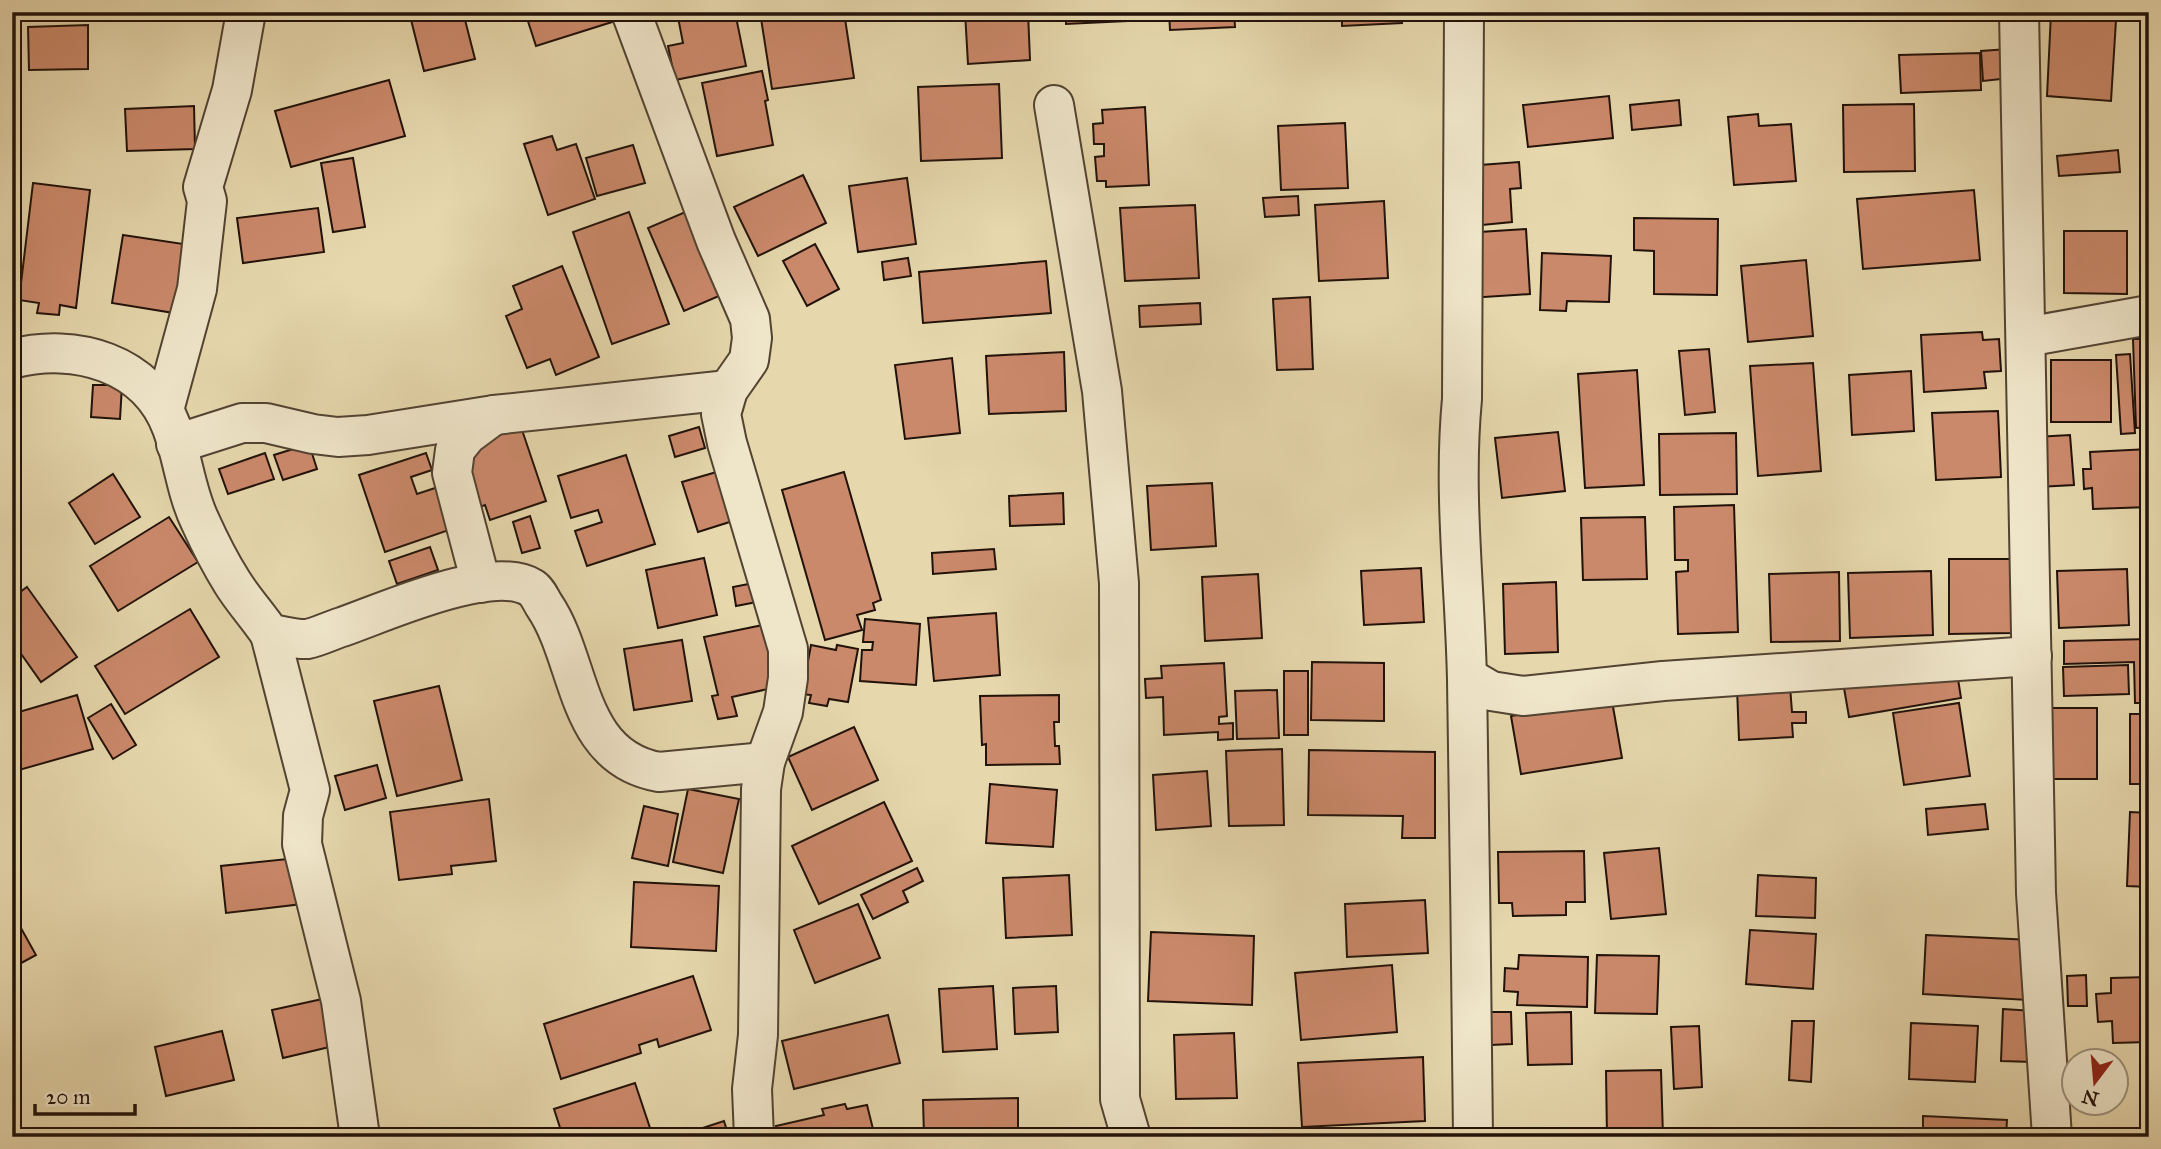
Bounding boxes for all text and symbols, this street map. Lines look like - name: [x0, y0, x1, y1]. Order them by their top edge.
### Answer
- north arrow: [2060, 1048, 2130, 1118]
- scale bar: [35, 1072, 135, 1116]
- text: 20 m: [46, 1084, 91, 1110]
- text: N: [2080, 1085, 2101, 1111]

